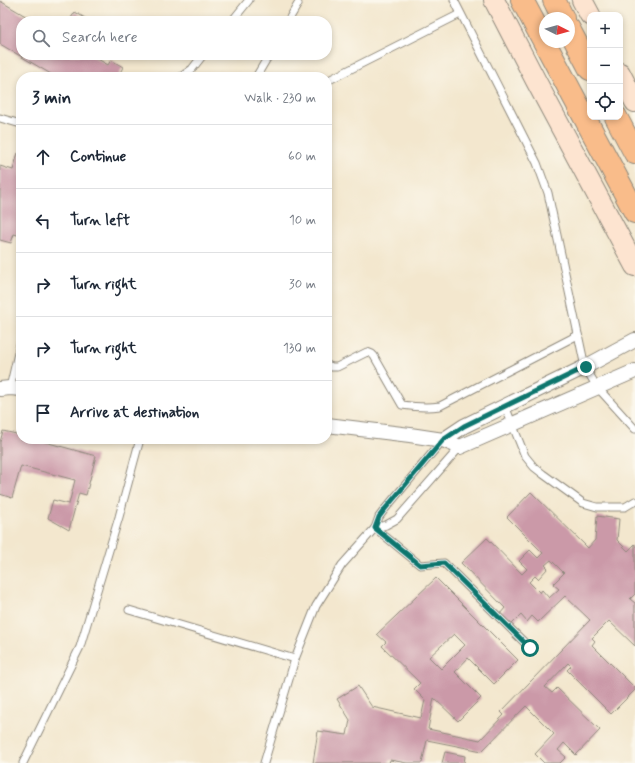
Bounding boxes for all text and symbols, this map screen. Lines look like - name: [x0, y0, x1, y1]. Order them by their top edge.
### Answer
- north arrow: [539, 12, 575, 48]
- map controls: [587, 12, 623, 120]
- button: +: [587, 12, 623, 48]
- search box: [16, 16, 332, 60]
- icon: search: [30, 27, 52, 49]
- text: Search here: [62, 28, 138, 48]
- button: −: [587, 48, 623, 84]
- button: locate: [587, 84, 623, 120]
- text: 3 min: [32, 87, 71, 109]
- text: Walk · 230 m: [244, 90, 316, 107]
- icon: ahead: [32, 146, 54, 168]
- text: Continue: [70, 147, 126, 167]
- text: 60 m: [288, 148, 316, 165]
- icon: left: [32, 210, 54, 232]
- text: Turn left: [70, 211, 130, 231]
- text: 10 m: [289, 212, 316, 229]
- icon: right: [32, 274, 54, 296]
- text: Turn right: [70, 275, 137, 295]
- text: 30 m: [289, 276, 316, 293]
- icon: right: [32, 338, 54, 360]
- text: Turn right: [70, 339, 137, 359]
- text: 130 m: [283, 340, 316, 357]
- route end: [577, 358, 595, 376]
- icon: arrive: [32, 402, 54, 424]
- text: Arrive at destination: [70, 403, 199, 423]
- route start: [521, 639, 539, 657]

